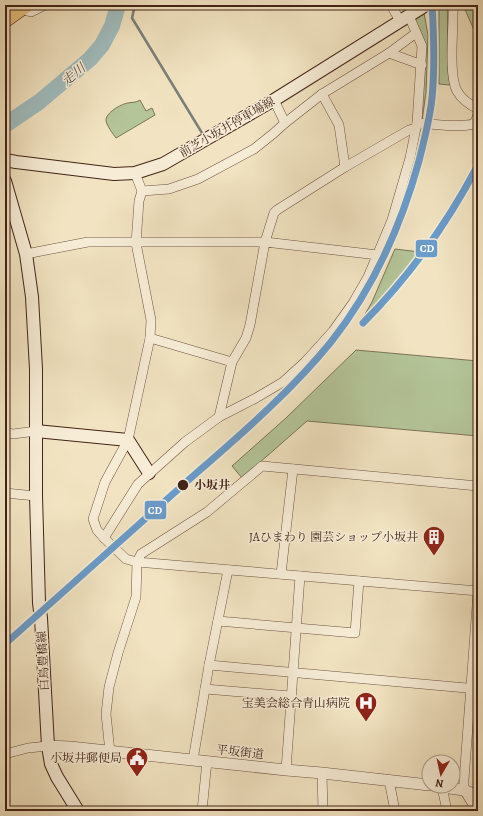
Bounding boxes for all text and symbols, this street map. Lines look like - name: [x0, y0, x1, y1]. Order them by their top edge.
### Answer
- water label: 走川: [58, 58, 90, 89]
- street label: 前芝小坂井停車場線: [176, 93, 278, 161]
- line badge: CD: [415, 239, 438, 258]
- text: CD: [420, 241, 435, 256]
- place label: 小坂井: [194, 477, 230, 493]
- marker: 小坂井: [176, 478, 190, 492]
- line badge: CD: [144, 500, 167, 520]
- text: CD: [148, 503, 163, 518]
- building icon: JAひまわり 園芸ショップ小坂井: [421, 524, 447, 557]
- place label: JAひまわり 園芸ショップ小坂井: [249, 529, 419, 545]
- street label: 白鳥豊橋線: [33, 631, 53, 691]
- hospital icon: 宝美会総合青山病院: [353, 690, 379, 723]
- place label: 宝美会総合青山病院: [242, 695, 350, 711]
- street label: 平坂街道: [215, 742, 265, 762]
- public building icon: 小坂井郵便局: [124, 745, 150, 778]
- place label: 小坂井郵便局: [50, 750, 122, 766]
- north arrow: [421, 754, 461, 794]
- text: N: [434, 775, 445, 791]

